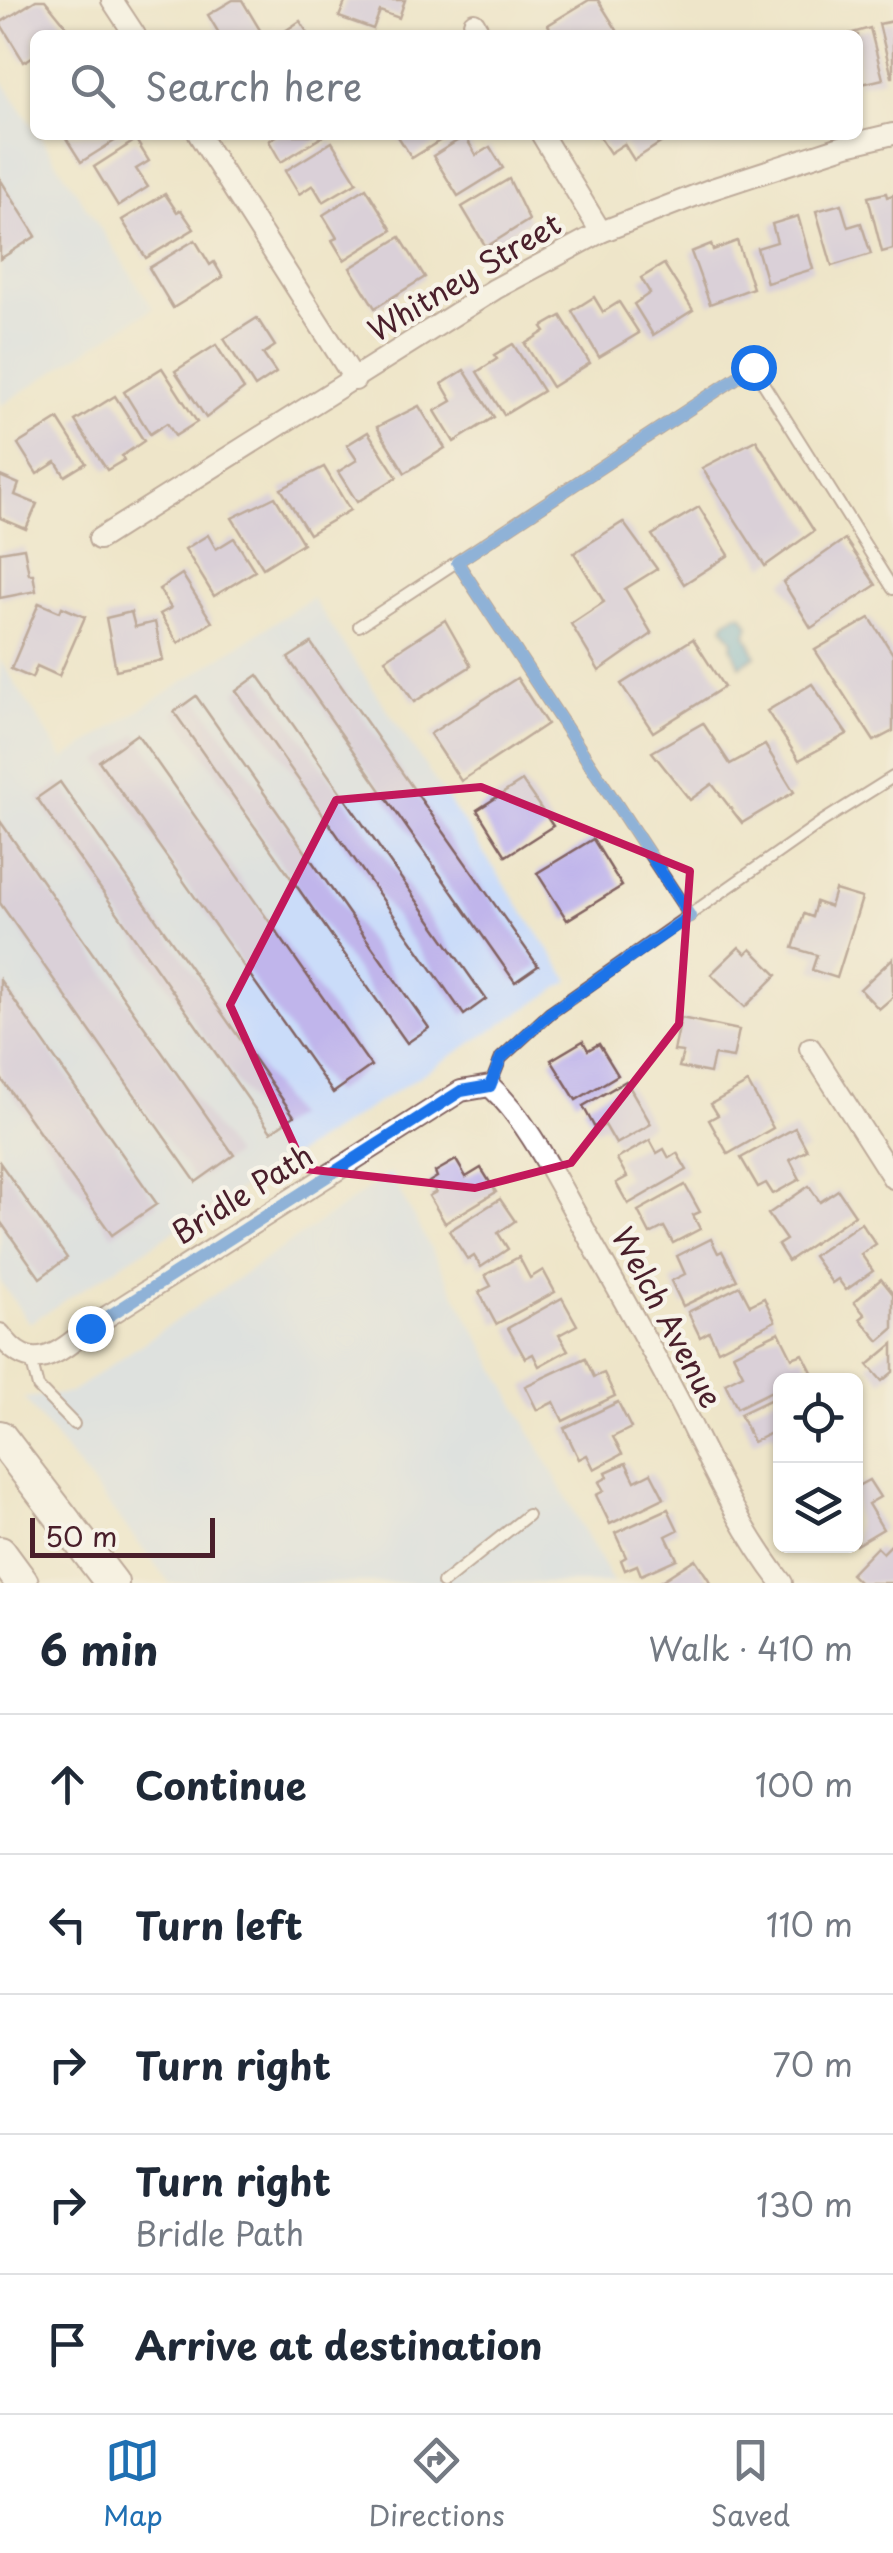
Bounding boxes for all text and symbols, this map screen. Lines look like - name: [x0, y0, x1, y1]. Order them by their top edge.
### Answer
- search box: [30, 30, 863, 140]
- text: Search here: [145, 57, 362, 114]
- icon: search: [65, 58, 120, 113]
- street label: Whitney Street: [359, 200, 569, 351]
- route start: [731, 345, 777, 391]
- street label: Bridle Path: [163, 1132, 321, 1254]
- street label: Welch Avenue: [602, 1218, 735, 1415]
- route end: [68, 1306, 114, 1352]
- map controls: [773, 1373, 863, 1553]
- button: locate: [773, 1373, 863, 1463]
- button: layers: [773, 1463, 863, 1553]
- scale bar: [30, 1513, 215, 1558]
- text: 50 m: [45, 1514, 118, 1557]
- text: 6 min: [40, 1617, 159, 1680]
- text: Walk · 410 m: [649, 1624, 853, 1672]
- text: Continue: [135, 1756, 306, 1813]
- icon: ahead: [40, 1757, 95, 1812]
- text: 100 m: [755, 1760, 853, 1808]
- text: Turn left: [135, 1896, 303, 1953]
- icon: left: [40, 1897, 95, 1952]
- text: 110 m: [766, 1900, 853, 1948]
- text: Turn right: [135, 2036, 331, 2093]
- icon: right: [40, 2037, 95, 2092]
- text: 70 m: [773, 2040, 853, 2088]
- text: Turn right: [135, 2152, 331, 2209]
- icon: right: [40, 2177, 95, 2232]
- text: 130 m: [756, 2180, 853, 2228]
- text: Bridle Path: [135, 2209, 304, 2257]
- text: Arrive at destination: [135, 2316, 543, 2373]
- icon: arrive: [40, 2317, 95, 2372]
- tab: Map: [103, 2433, 163, 2536]
- tab: Directions: [369, 2433, 505, 2536]
- tab: Saved: [711, 2433, 790, 2536]

